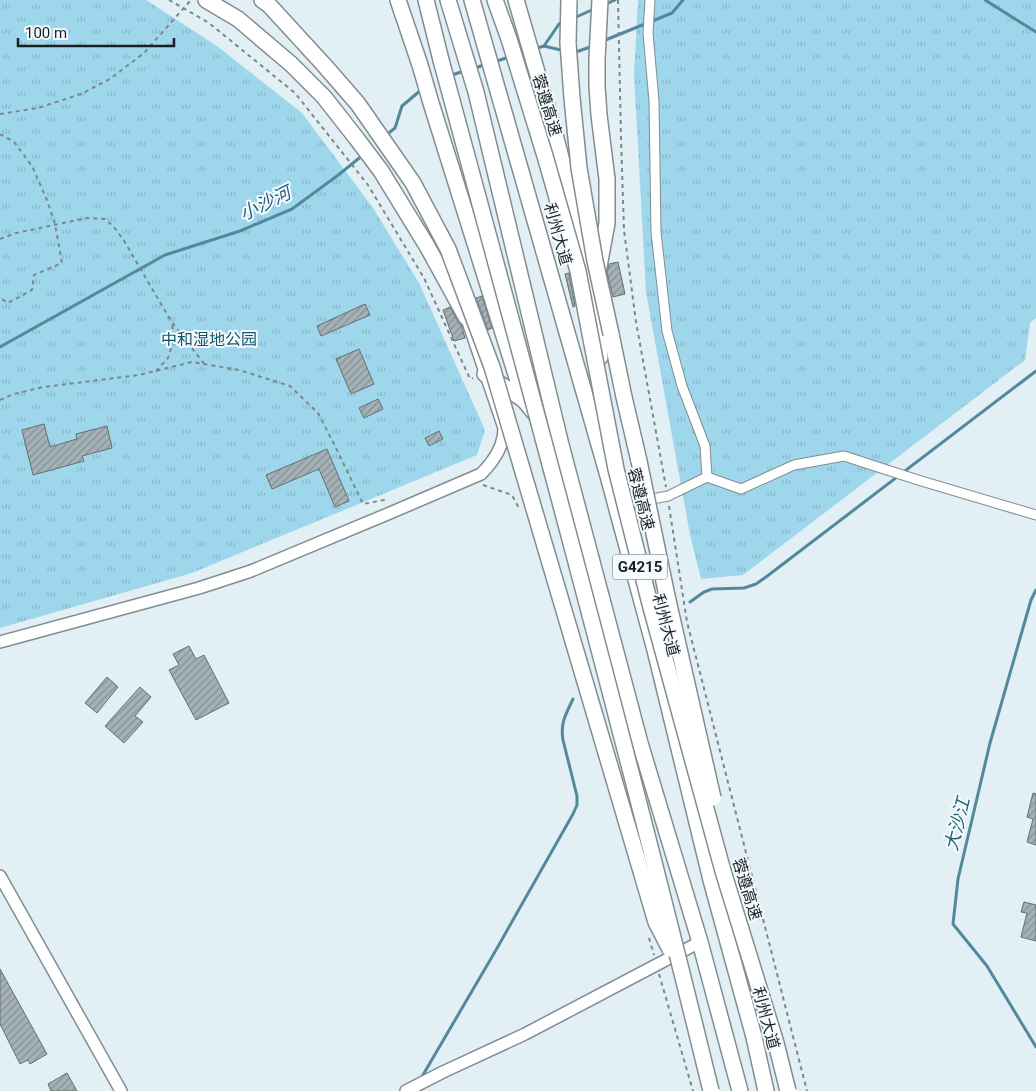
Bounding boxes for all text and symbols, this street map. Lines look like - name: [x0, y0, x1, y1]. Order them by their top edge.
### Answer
- scale bar: [18, 15, 174, 47]
- text: 100 m: [25, 24, 67, 42]
- street label: 蓉遵高速: [529, 72, 565, 138]
- water label: 小沙河: [236, 180, 297, 224]
- street label: 利州大道: [540, 201, 576, 267]
- park label: 中和湿地公园: [161, 330, 257, 349]
- street label: 蓉遵高速: [624, 466, 658, 532]
- road number: G4215: [612, 554, 668, 580]
- street label: 利州大道: [649, 592, 683, 658]
- water label: 大沙江: [940, 793, 974, 853]
- street label: 蓉遵高速: [729, 856, 765, 922]
- street label: 利州大道: [749, 985, 783, 1051]

